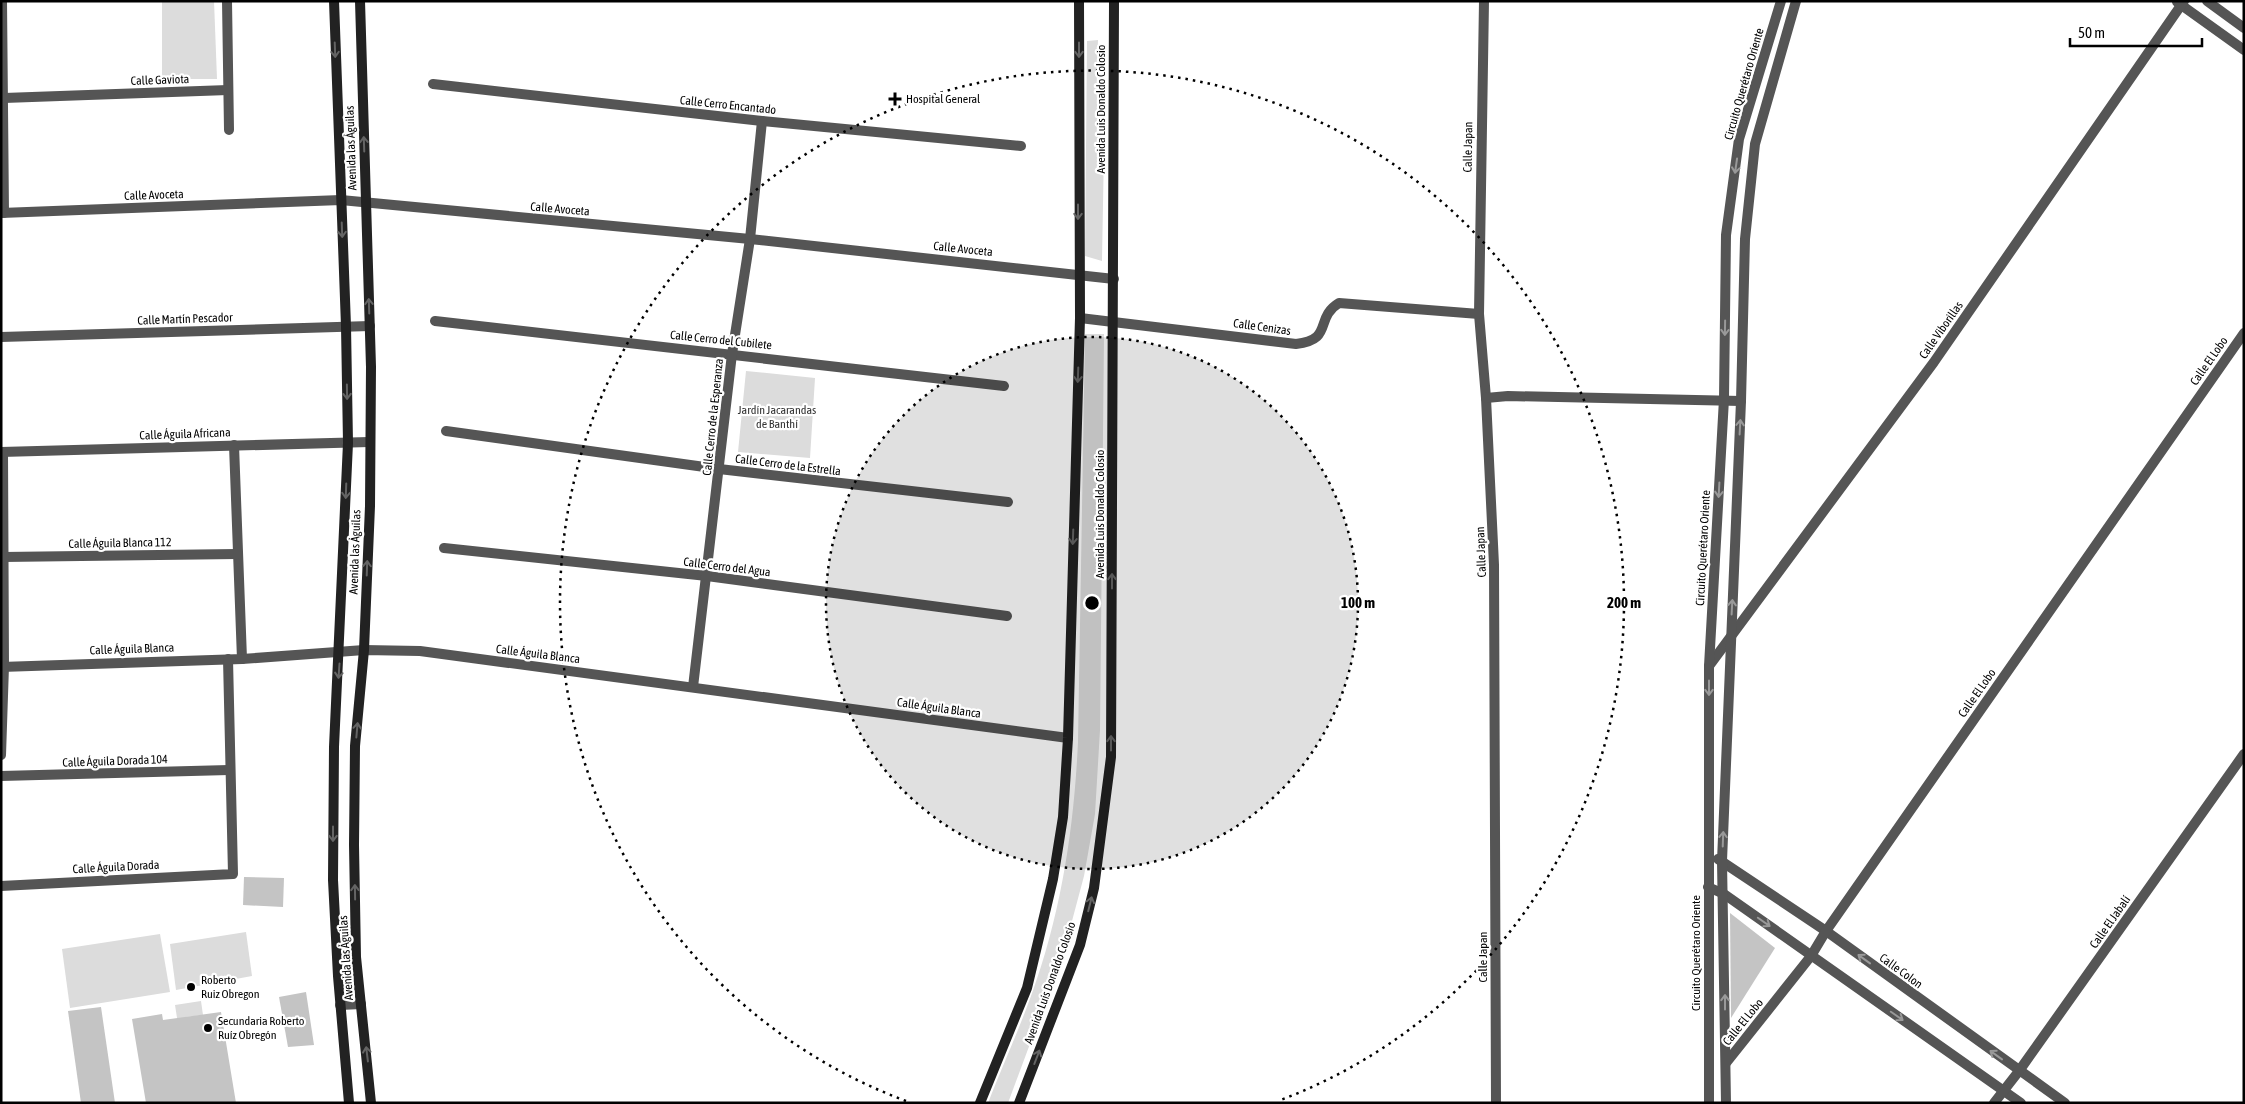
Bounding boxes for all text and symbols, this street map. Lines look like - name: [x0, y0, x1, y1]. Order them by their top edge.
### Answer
- scale bar: [2070, 15, 2202, 47]
- text: 50 m: [2078, 24, 2105, 41]
- street label: Circuito Querétaro Oriente: [1721, 26, 1767, 142]
- one-way arrow: [331, 42, 340, 58]
- one-way arrow: [1074, 42, 1084, 58]
- street label: Avenida Luis Donaldo Colosio: [1094, 44, 1108, 173]
- street label: Calle Gaviota: [130, 72, 190, 88]
- marker: Hospital General: [888, 92, 902, 106]
- place label: Hospital General: [906, 92, 981, 106]
- street label: Calle Cerro Encantado: [679, 93, 777, 117]
- street label: Avenida las Águilas: [343, 105, 359, 191]
- street label: Calle Japan: [1461, 121, 1475, 173]
- one-way arrow: [359, 136, 368, 152]
- one-way arrow: [1730, 158, 1740, 174]
- street label: Calle Avoceta: [124, 187, 184, 203]
- street label: Calle Avoceta: [530, 199, 590, 219]
- one-way arrow: [1073, 204, 1083, 220]
- one-way arrow: [338, 222, 347, 238]
- street label: Calle Avoceta: [933, 239, 993, 259]
- one-way arrow: [365, 298, 374, 314]
- street label: Calle Viborillas: [1916, 299, 1966, 361]
- street label: Calle Martín Pescador: [137, 310, 233, 328]
- street label: Calle Cenizas: [1232, 316, 1292, 338]
- one-way arrow: [1720, 320, 1730, 336]
- street label: Calle Cerro del Cubilete: [669, 328, 773, 352]
- street label: Calle El Lobo: [2187, 334, 2231, 388]
- street label: Calle Cerro de la Esperanza: [700, 358, 726, 476]
- one-way arrow: [1073, 366, 1083, 383]
- one-way arrow: [342, 384, 352, 400]
- park label: Jardín Jacarandas de Banthí: [738, 403, 816, 431]
- one-way arrow: [1736, 419, 1745, 435]
- street label: Calle Águila Africana: [139, 425, 231, 443]
- street label: Avenida Luis Donaldo Colosio: [1093, 449, 1107, 578]
- street label: Calle Cerro de la Estrella: [734, 452, 842, 478]
- one-way arrow: [1714, 482, 1723, 498]
- one-way arrow: [342, 483, 351, 499]
- street label: Circuito Querétaro Oriente: [1693, 490, 1713, 606]
- street label: Avenida las Águilas: [347, 509, 363, 595]
- street label: Calle Japan: [1473, 526, 1489, 578]
- one-way arrow: [1069, 529, 1078, 545]
- street label: Calle Águila Blanca 112: [68, 535, 172, 551]
- street label: Calle Cerro del Agua: [683, 555, 771, 579]
- one-way arrow: [363, 560, 372, 576]
- one-way arrow: [1107, 573, 1117, 589]
- centre of rings: [1083, 594, 1101, 612]
- text: 100 m: [1341, 594, 1375, 611]
- text: 200 m: [1607, 594, 1641, 611]
- one-way arrow: [1728, 599, 1737, 615]
- street label: Calle Águila Blanca: [89, 641, 175, 657]
- street label: Calle Águila Blanca: [495, 642, 581, 666]
- one-way arrow: [334, 663, 343, 679]
- street label: Calle El Lobo: [1955, 666, 1999, 720]
- one-way arrow: [1704, 679, 1714, 695]
- street label: Calle Águila Blanca: [896, 695, 982, 721]
- one-way arrow: [352, 722, 362, 738]
- one-way arrow: [1106, 735, 1116, 752]
- street label: Calle Águila Dorada 104: [62, 752, 168, 770]
- one-way arrow: [328, 825, 338, 841]
- one-way arrow: [1718, 831, 1728, 848]
- street label: Calle Águila Dorada: [72, 858, 160, 876]
- one-way arrow: [350, 885, 360, 901]
- street label: Calle El Jabalí: [2087, 893, 2133, 951]
- street label: Circuito Querétaro Oriente: [1689, 895, 1703, 1011]
- one-way arrow: [1086, 897, 1095, 913]
- street label: Avenida las Águilas: [336, 915, 356, 1001]
- one-way arrow: [1757, 917, 1771, 927]
- street label: Avenida Luis Donaldo Colosio: [1021, 920, 1079, 1046]
- street label: Calle Japan: [1476, 932, 1490, 982]
- street label: Calle Colon: [1877, 951, 1925, 991]
- one-way arrow: [1858, 954, 1872, 965]
- place label: Roberto Ruiz Obregon: [201, 973, 260, 1001]
- marker: Roberto Ruiz Obregon: [185, 981, 197, 993]
- one-way arrow: [1720, 994, 1730, 1010]
- street label: Calle El Lobo: [1720, 996, 1766, 1048]
- one-way arrow: [1890, 1011, 1904, 1021]
- place label: Secundaria Roberto Ruíz Obregón: [218, 1014, 305, 1042]
- marker: Secundaria Roberto Ruíz Obregón: [202, 1022, 214, 1034]
- one-way arrow: [362, 1047, 372, 1063]
- one-way arrow: [1990, 1049, 2003, 1060]
- one-way arrow: [1032, 1050, 1042, 1065]

